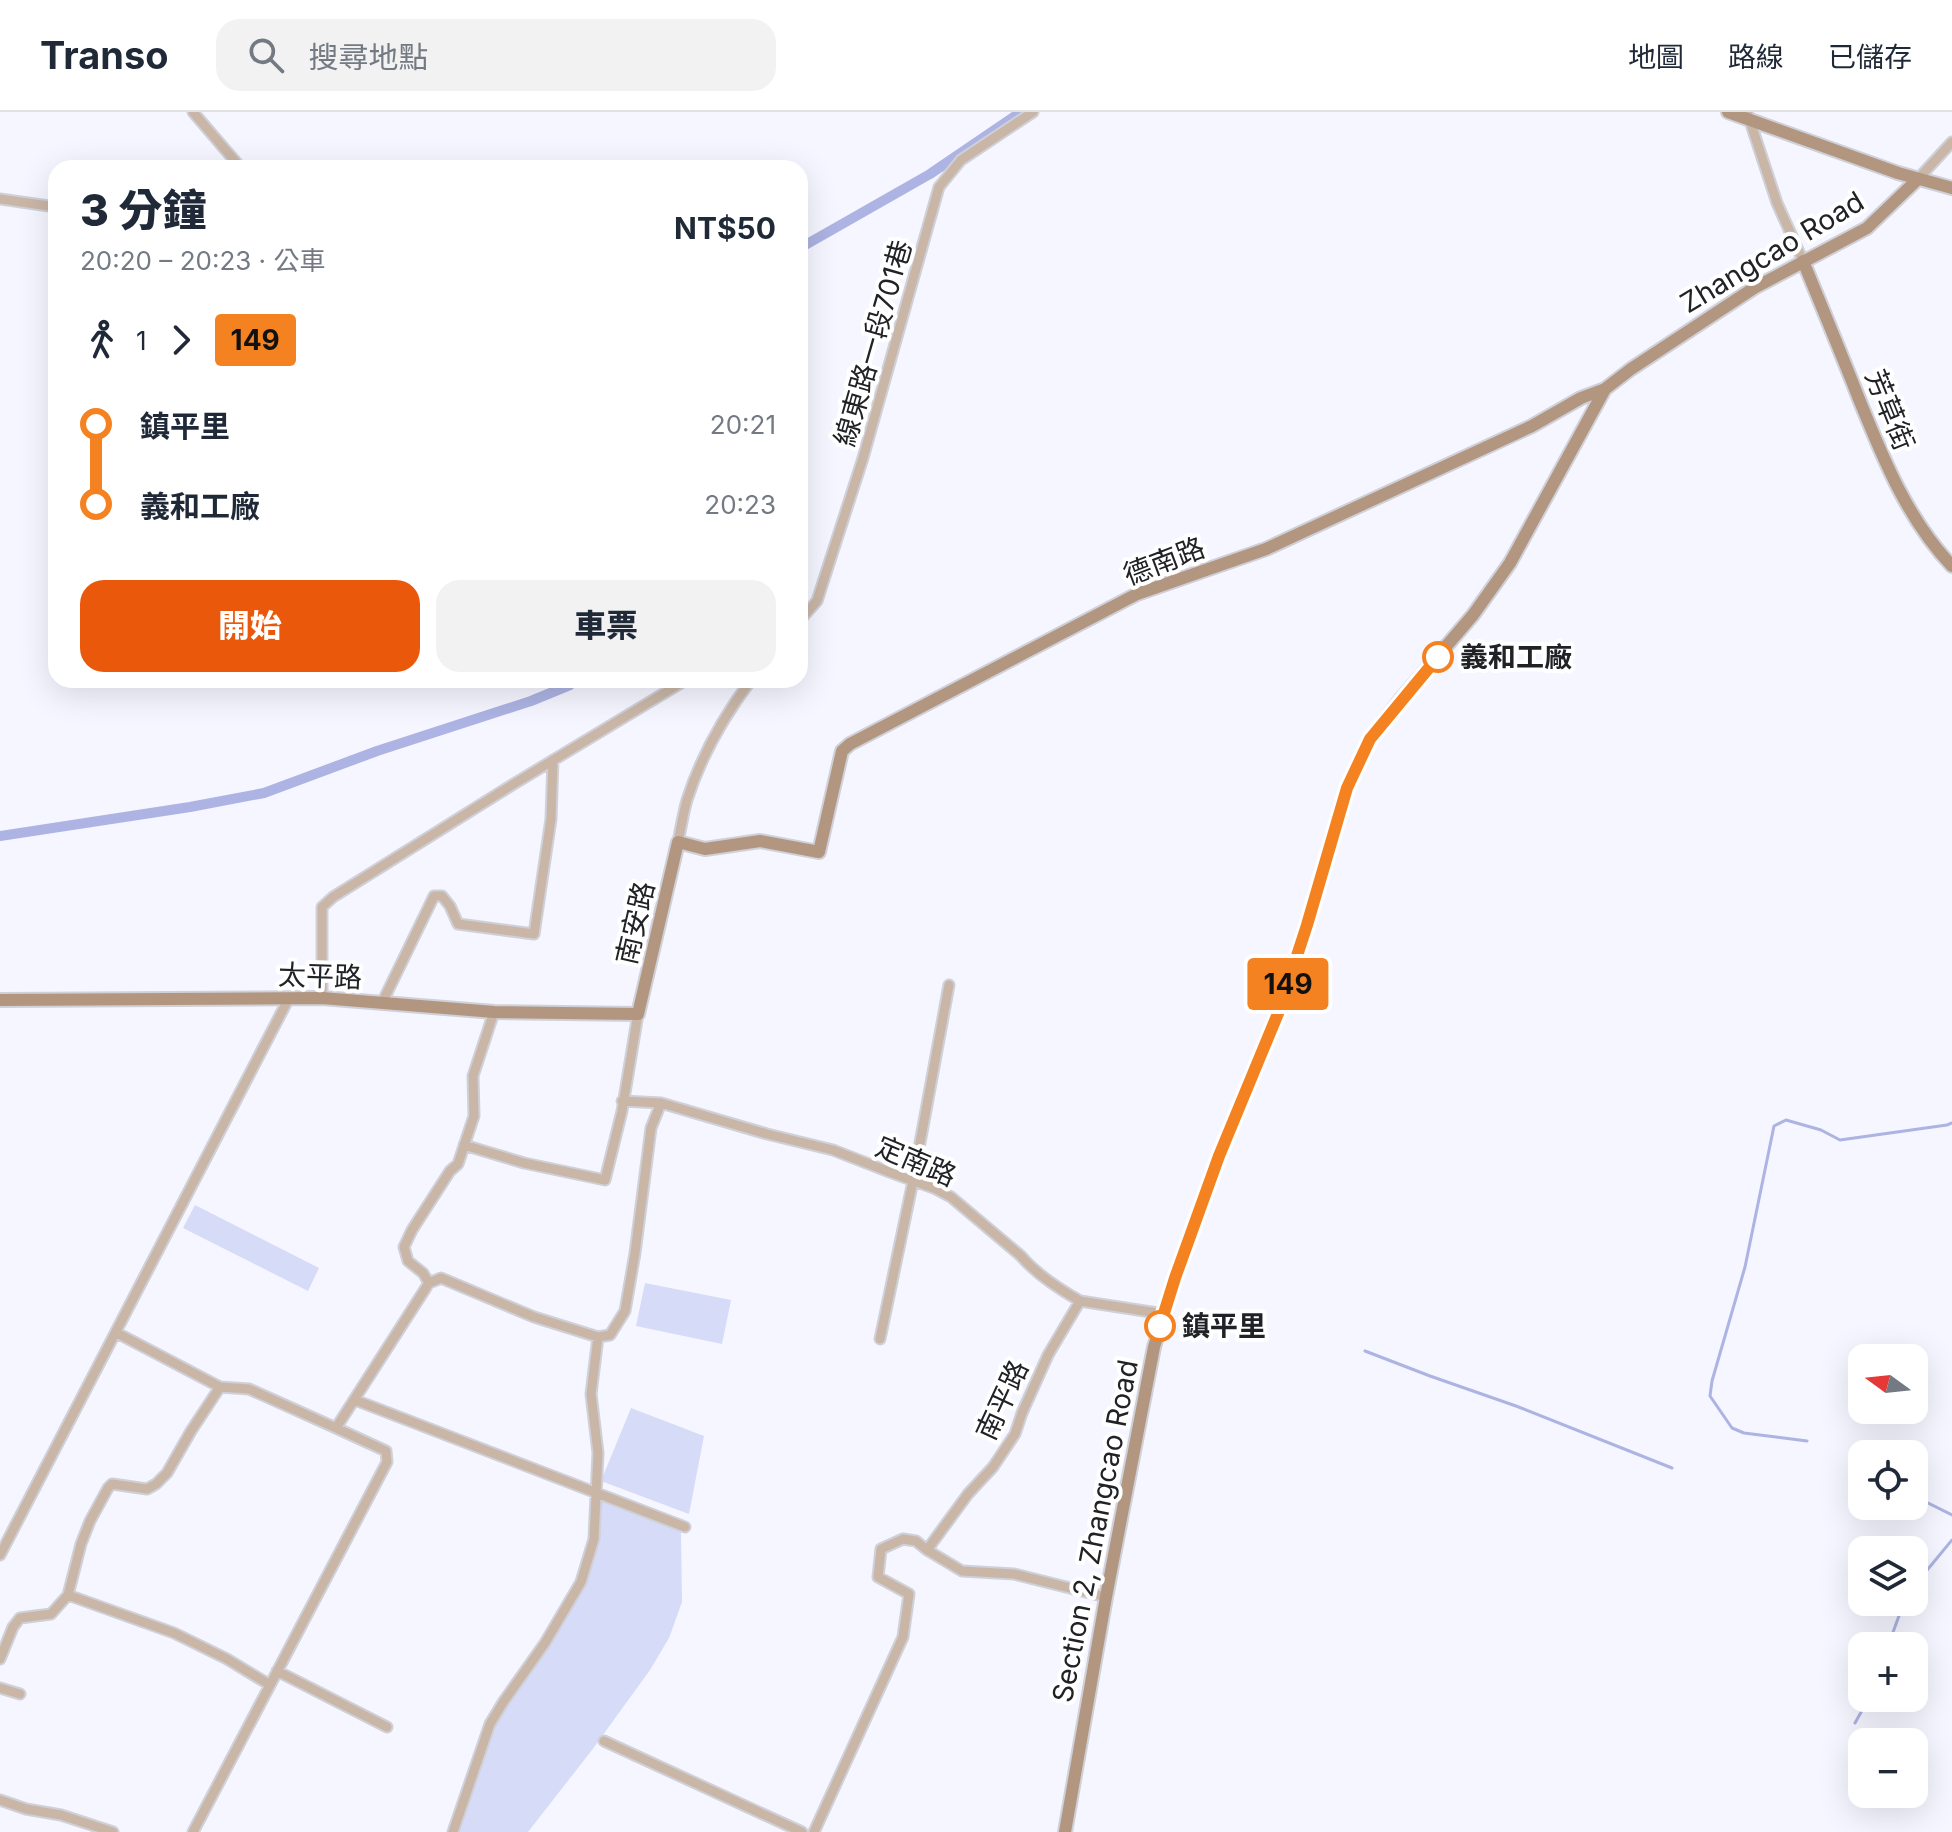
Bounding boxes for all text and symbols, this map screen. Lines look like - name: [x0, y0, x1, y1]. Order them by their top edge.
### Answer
- search box: [216, 19, 776, 91]
- text: Transo: [40, 32, 168, 78]
- icon: search: [244, 33, 288, 77]
- text: 搜尋地點: [308, 39, 428, 75]
- text: 地圖: [1628, 40, 1684, 74]
- text: 路線: [1728, 40, 1784, 74]
- text: 已儲存: [1828, 40, 1912, 74]
- text: 3 分鐘: [80, 183, 207, 237]
- street label: Zhangcao Road: [1674, 184, 1870, 320]
- text: NT$50: [674, 210, 776, 246]
- street label: 線東路一段701巷: [827, 236, 919, 450]
- text: 20:20 – 20:23 · 公車: [80, 245, 325, 276]
- icon: walk: [80, 318, 124, 362]
- icon: forward: [159, 318, 203, 362]
- text: 149: [231, 323, 280, 357]
- text: 1: [136, 325, 147, 356]
- street label: 芳草街: [1859, 365, 1921, 455]
- text: 鎮平里: [140, 408, 230, 444]
- text: 20:21: [710, 409, 776, 440]
- text: 義和工廠: [140, 488, 260, 524]
- text: 20:23: [704, 489, 776, 520]
- street label: 德南路: [1119, 530, 1209, 592]
- button: 開始: [80, 580, 420, 672]
- button: 車票: [436, 580, 776, 672]
- place label: 義和工廠: [1460, 640, 1572, 674]
- marker: 義和工廠: [1423, 642, 1453, 672]
- street label: 南安路: [609, 878, 661, 968]
- street label: 太平路: [277, 958, 363, 994]
- line badge: 149: [1242, 958, 1334, 1010]
- text: 149: [1263, 967, 1313, 1001]
- street label: 定南路: [871, 1129, 961, 1193]
- place label: 鎮平里: [1182, 1309, 1266, 1343]
- marker: 鎮平里: [1145, 1311, 1175, 1341]
- north arrow: [1848, 1344, 1928, 1424]
- map controls: [1848, 1344, 1928, 1808]
- street label: 南平路: [969, 1355, 1035, 1445]
- street label: Section 2, Zhangcao Road: [1045, 1357, 1145, 1705]
- button: locate: [1848, 1440, 1928, 1520]
- button: layers: [1848, 1536, 1928, 1616]
- button: +: [1848, 1632, 1928, 1712]
- button: −: [1848, 1728, 1928, 1808]

